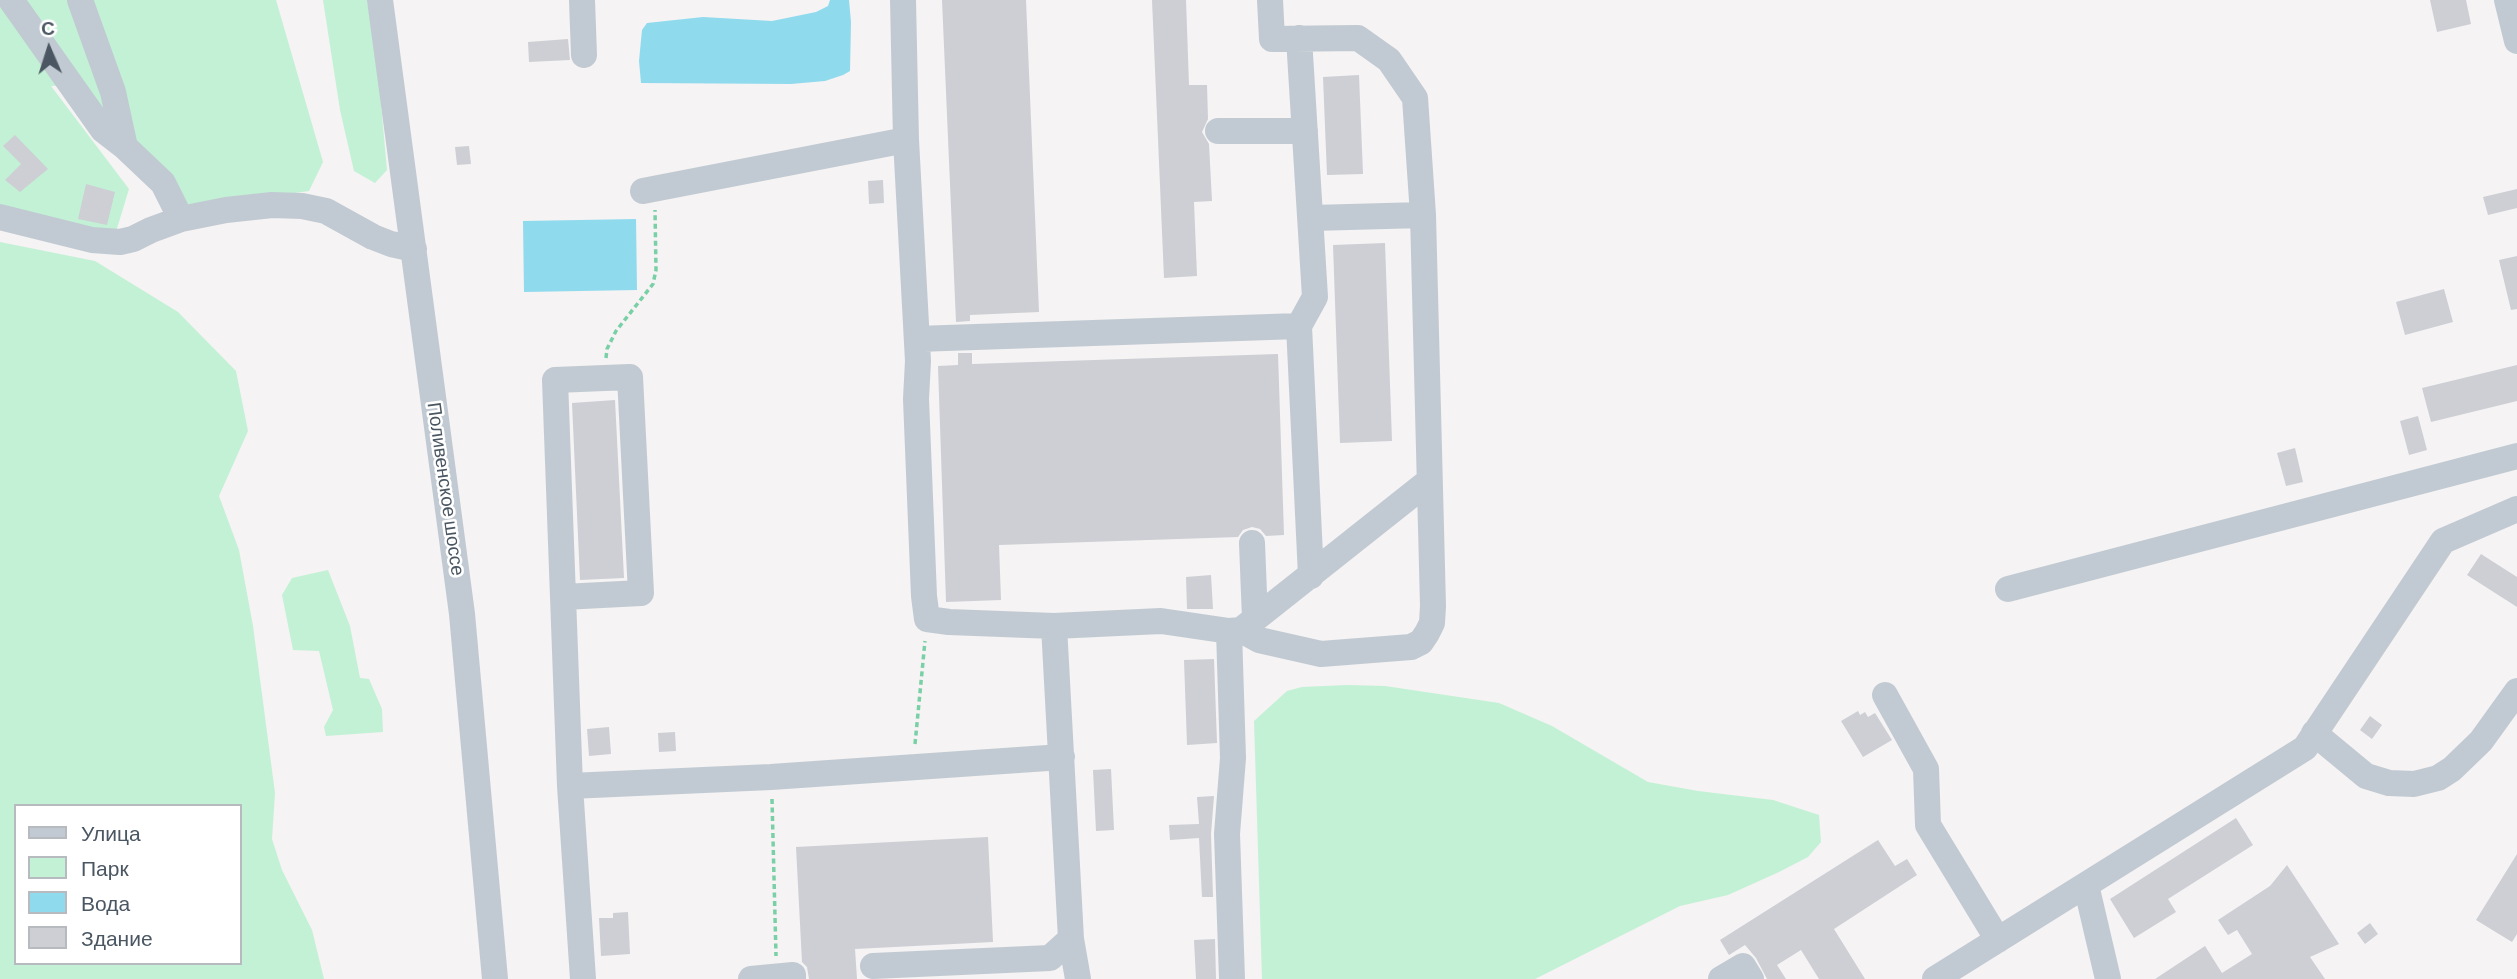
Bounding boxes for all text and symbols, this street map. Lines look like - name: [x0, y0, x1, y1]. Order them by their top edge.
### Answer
- north arrow: [14, 14, 84, 84]
- text: С: [40, 16, 55, 39]
- street label: Поливенское шоссе: [423, 401, 469, 577]
- legend: [14, 804, 242, 965]
- text: Улица: [81, 820, 141, 845]
- text: Парк: [81, 855, 129, 880]
- text: Вода: [81, 890, 130, 915]
- text: Здание: [81, 925, 153, 950]

